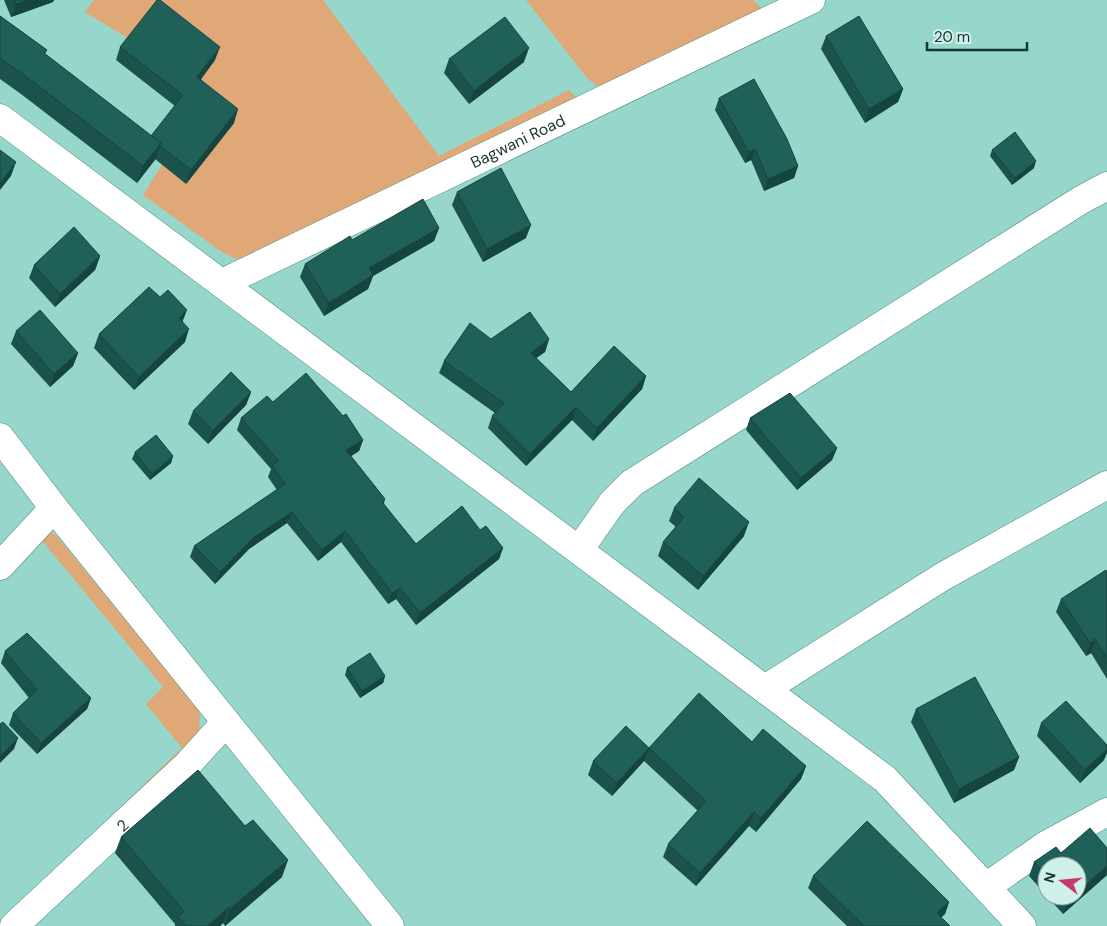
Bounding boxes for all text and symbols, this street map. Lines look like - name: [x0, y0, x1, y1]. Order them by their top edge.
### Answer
- scale bar: [927, 20, 1027, 52]
- text: 20 m: [934, 27, 970, 47]
- street label: Bagwani Road: [467, 110, 569, 173]
- street label: 2: [112, 815, 133, 836]
- north arrow: [1037, 856, 1087, 906]
- text: N: [1039, 870, 1060, 885]

